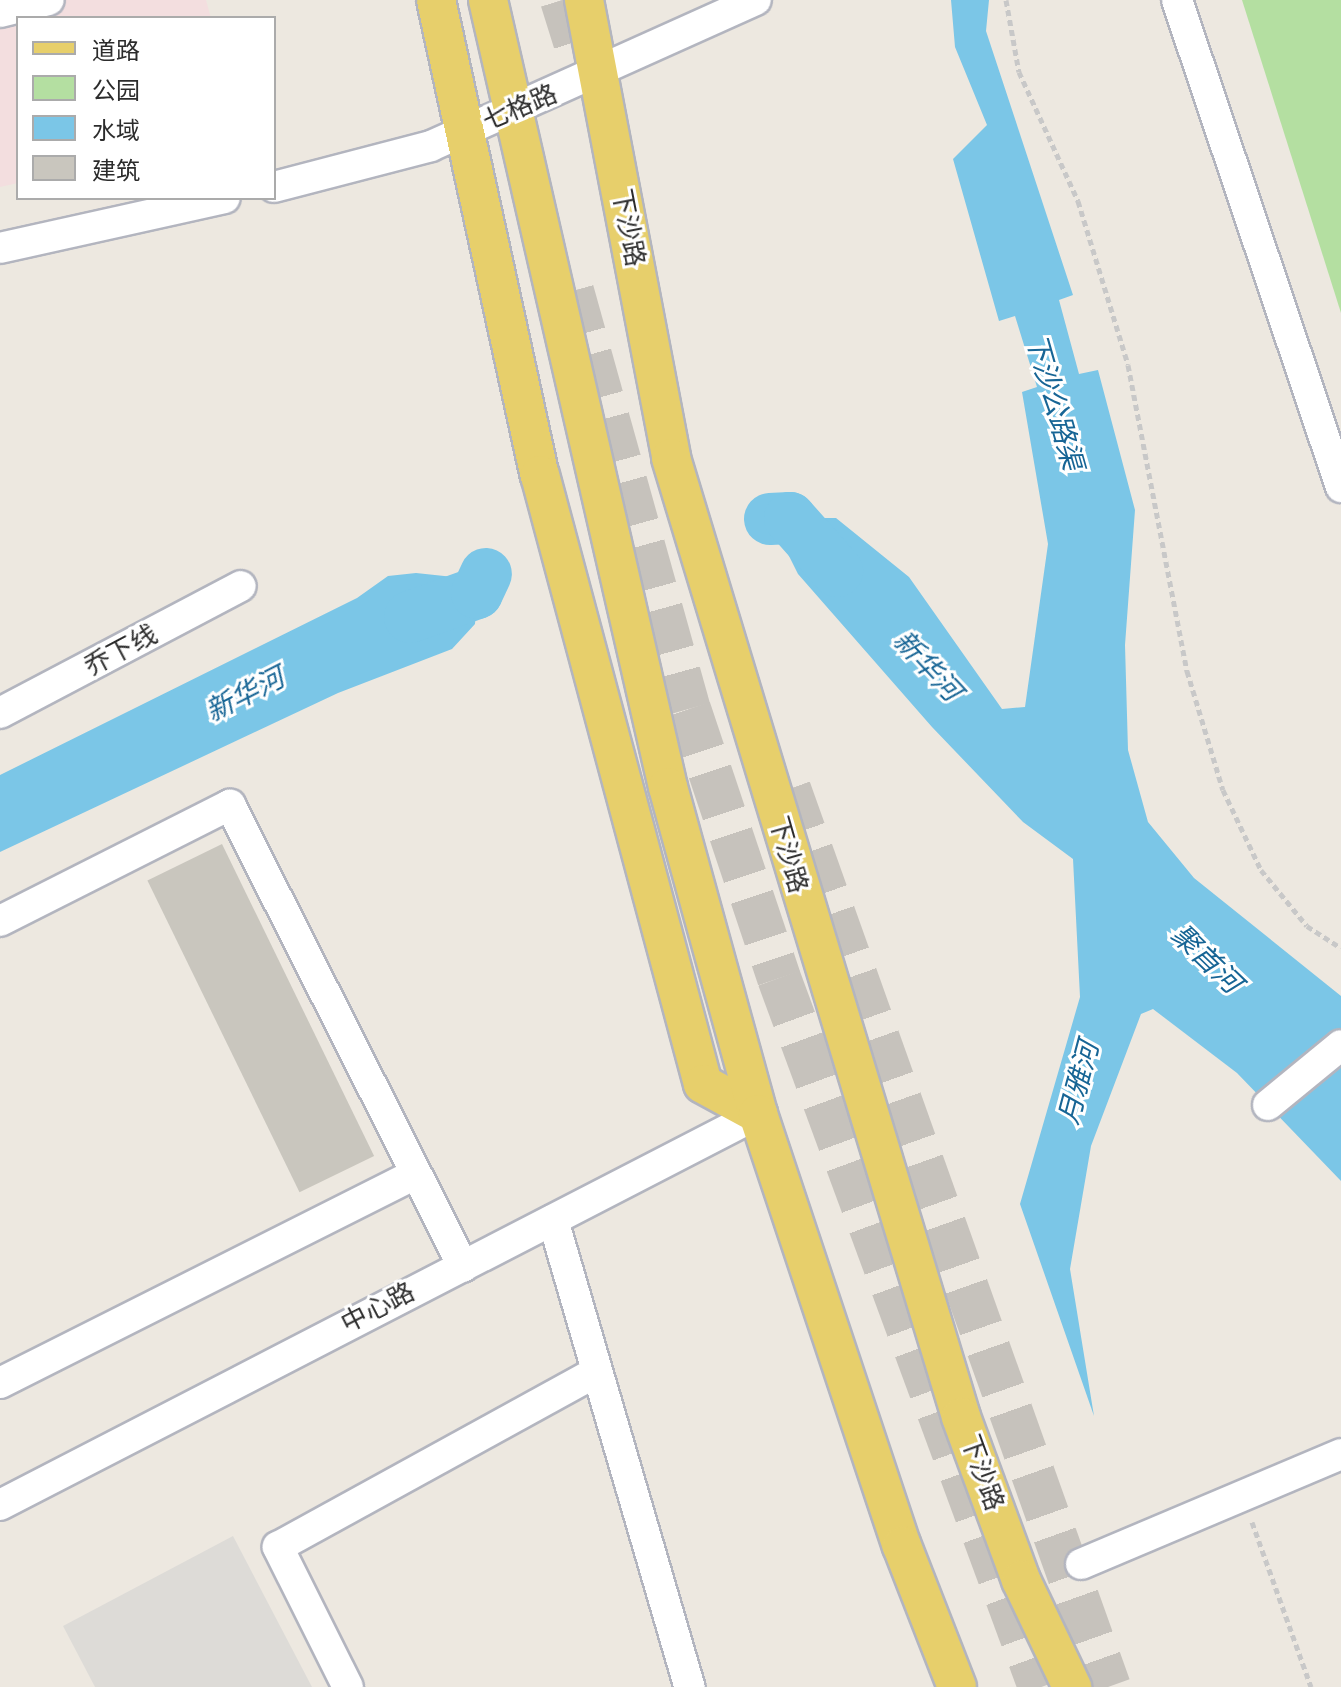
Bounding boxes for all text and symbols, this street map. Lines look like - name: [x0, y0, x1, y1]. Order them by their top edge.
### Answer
- legend: [16, 16, 276, 200]
- text: 道路: [92, 37, 140, 65]
- text: 公园: [92, 77, 140, 105]
- street label: 七格路: [478, 78, 562, 138]
- text: 水域: [92, 117, 140, 145]
- text: 建筑: [92, 157, 140, 185]
- street label: 下沙路: [605, 187, 651, 269]
- water label: 下沙公路渠: [1019, 330, 1089, 474]
- street label: 乔下线: [79, 619, 163, 683]
- water label: 新华河: [886, 624, 968, 708]
- water label: 新华河: [200, 661, 290, 729]
- street label: 下沙路: [762, 813, 814, 897]
- water label: 聚首河: [1164, 918, 1248, 1000]
- water label: 月雅河: [1052, 1038, 1106, 1128]
- street label: 中心路: [336, 1276, 420, 1340]
- street label: 下沙路: [954, 1431, 1010, 1515]

